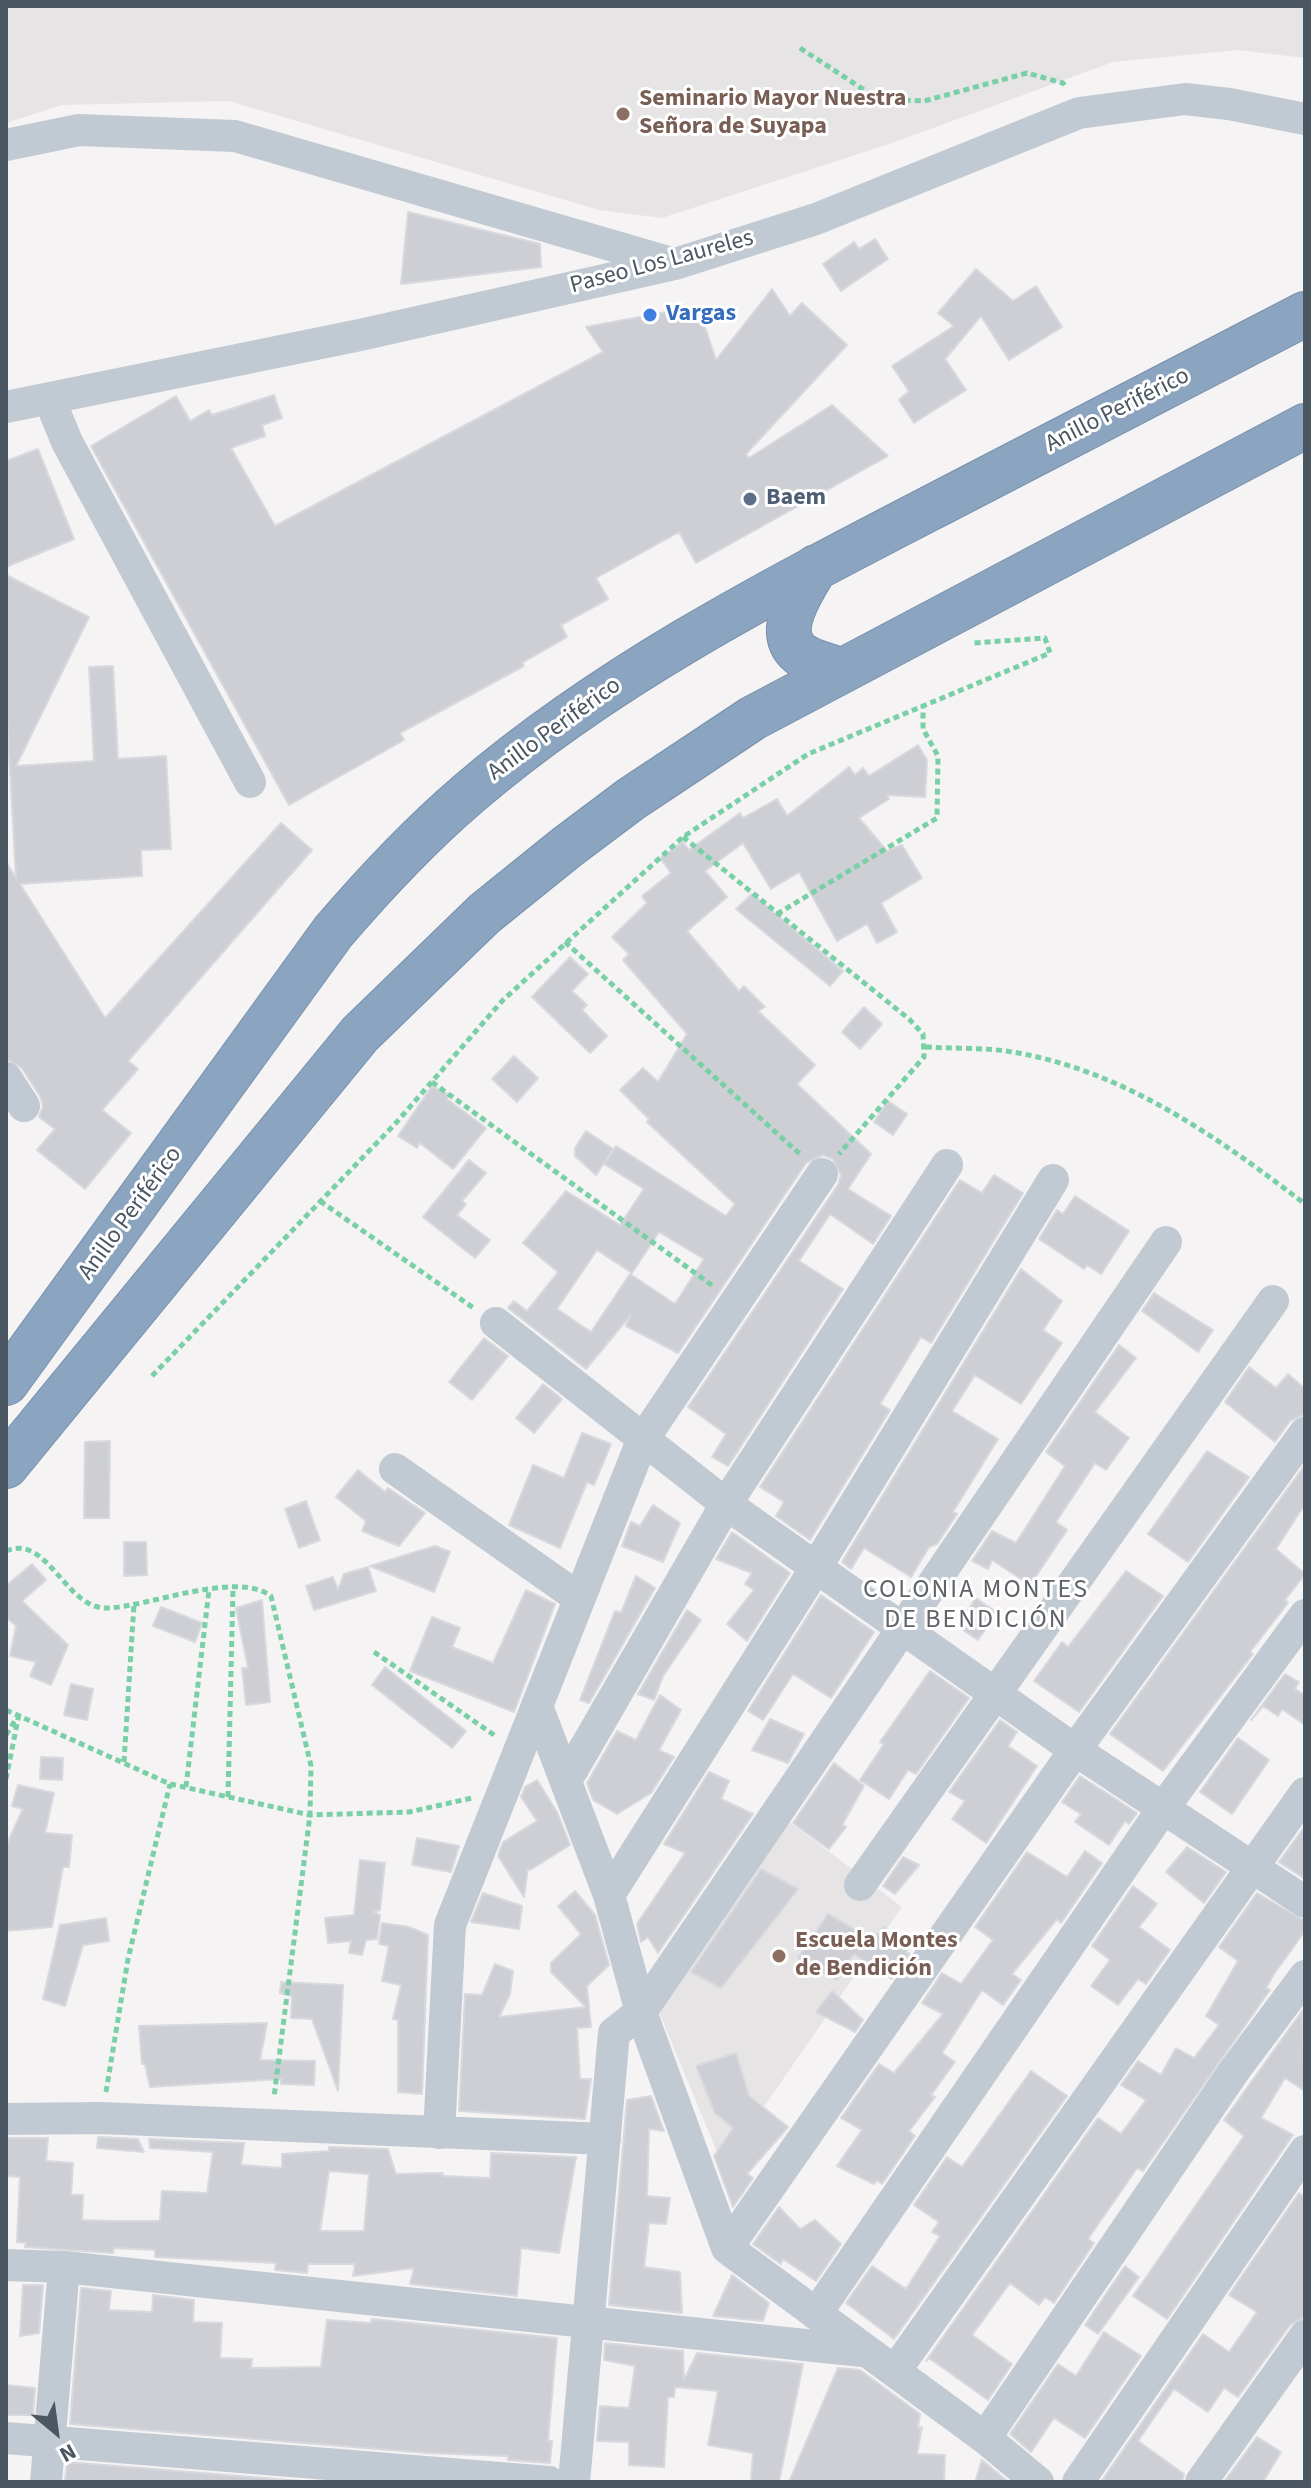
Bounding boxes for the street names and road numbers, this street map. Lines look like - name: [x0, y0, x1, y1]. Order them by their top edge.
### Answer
- street label: Paseo Los Laureles: [567, 225, 757, 301]
- street label: Anillo Periférico: [1041, 362, 1195, 460]
- street label: Anillo Periférico: [483, 672, 627, 788]
- street label: Anillo Periférico: [73, 1142, 189, 1286]

